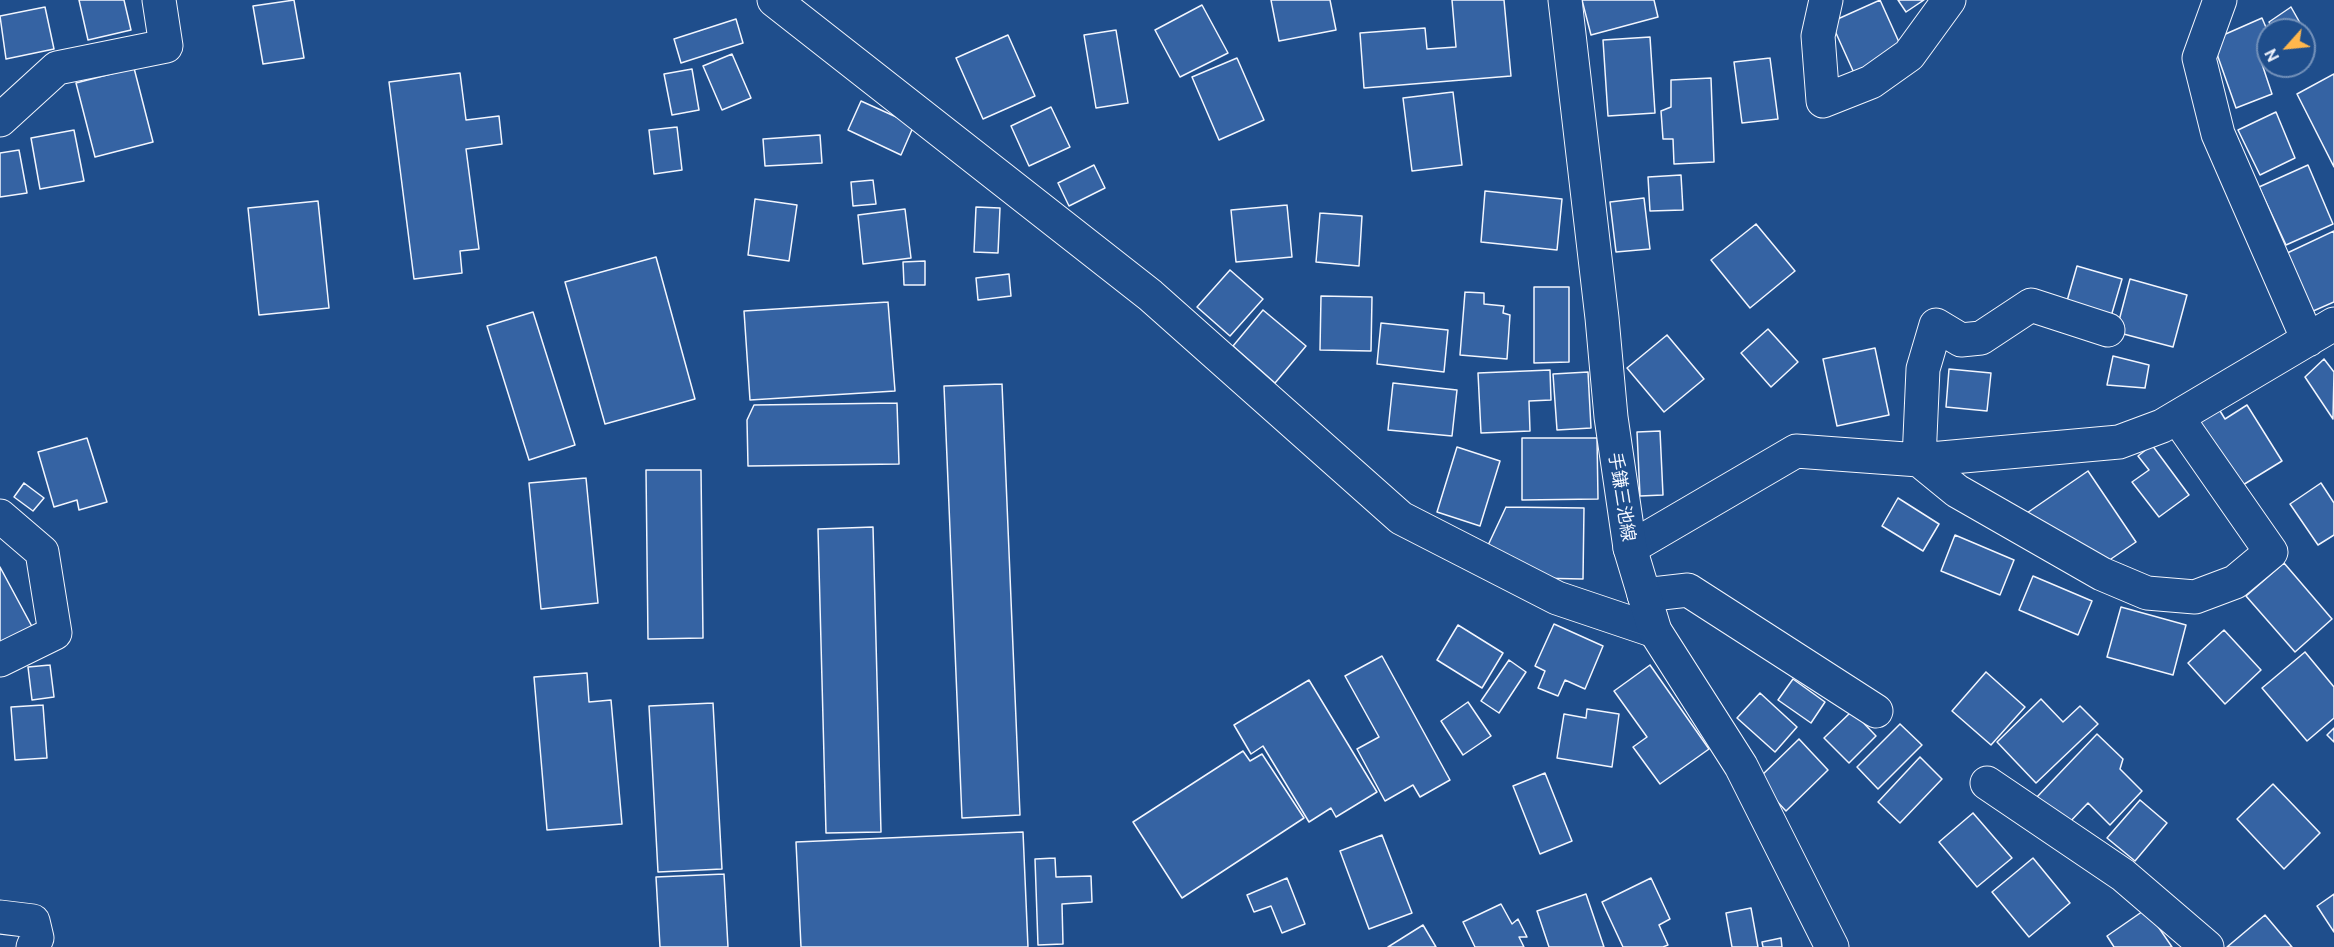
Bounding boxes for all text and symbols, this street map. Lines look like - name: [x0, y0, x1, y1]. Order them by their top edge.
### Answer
- north arrow: [2256, 18, 2316, 78]
- text: N: [2261, 46, 2282, 65]
- street label: 手鎌三池線: [1604, 451, 1640, 543]

